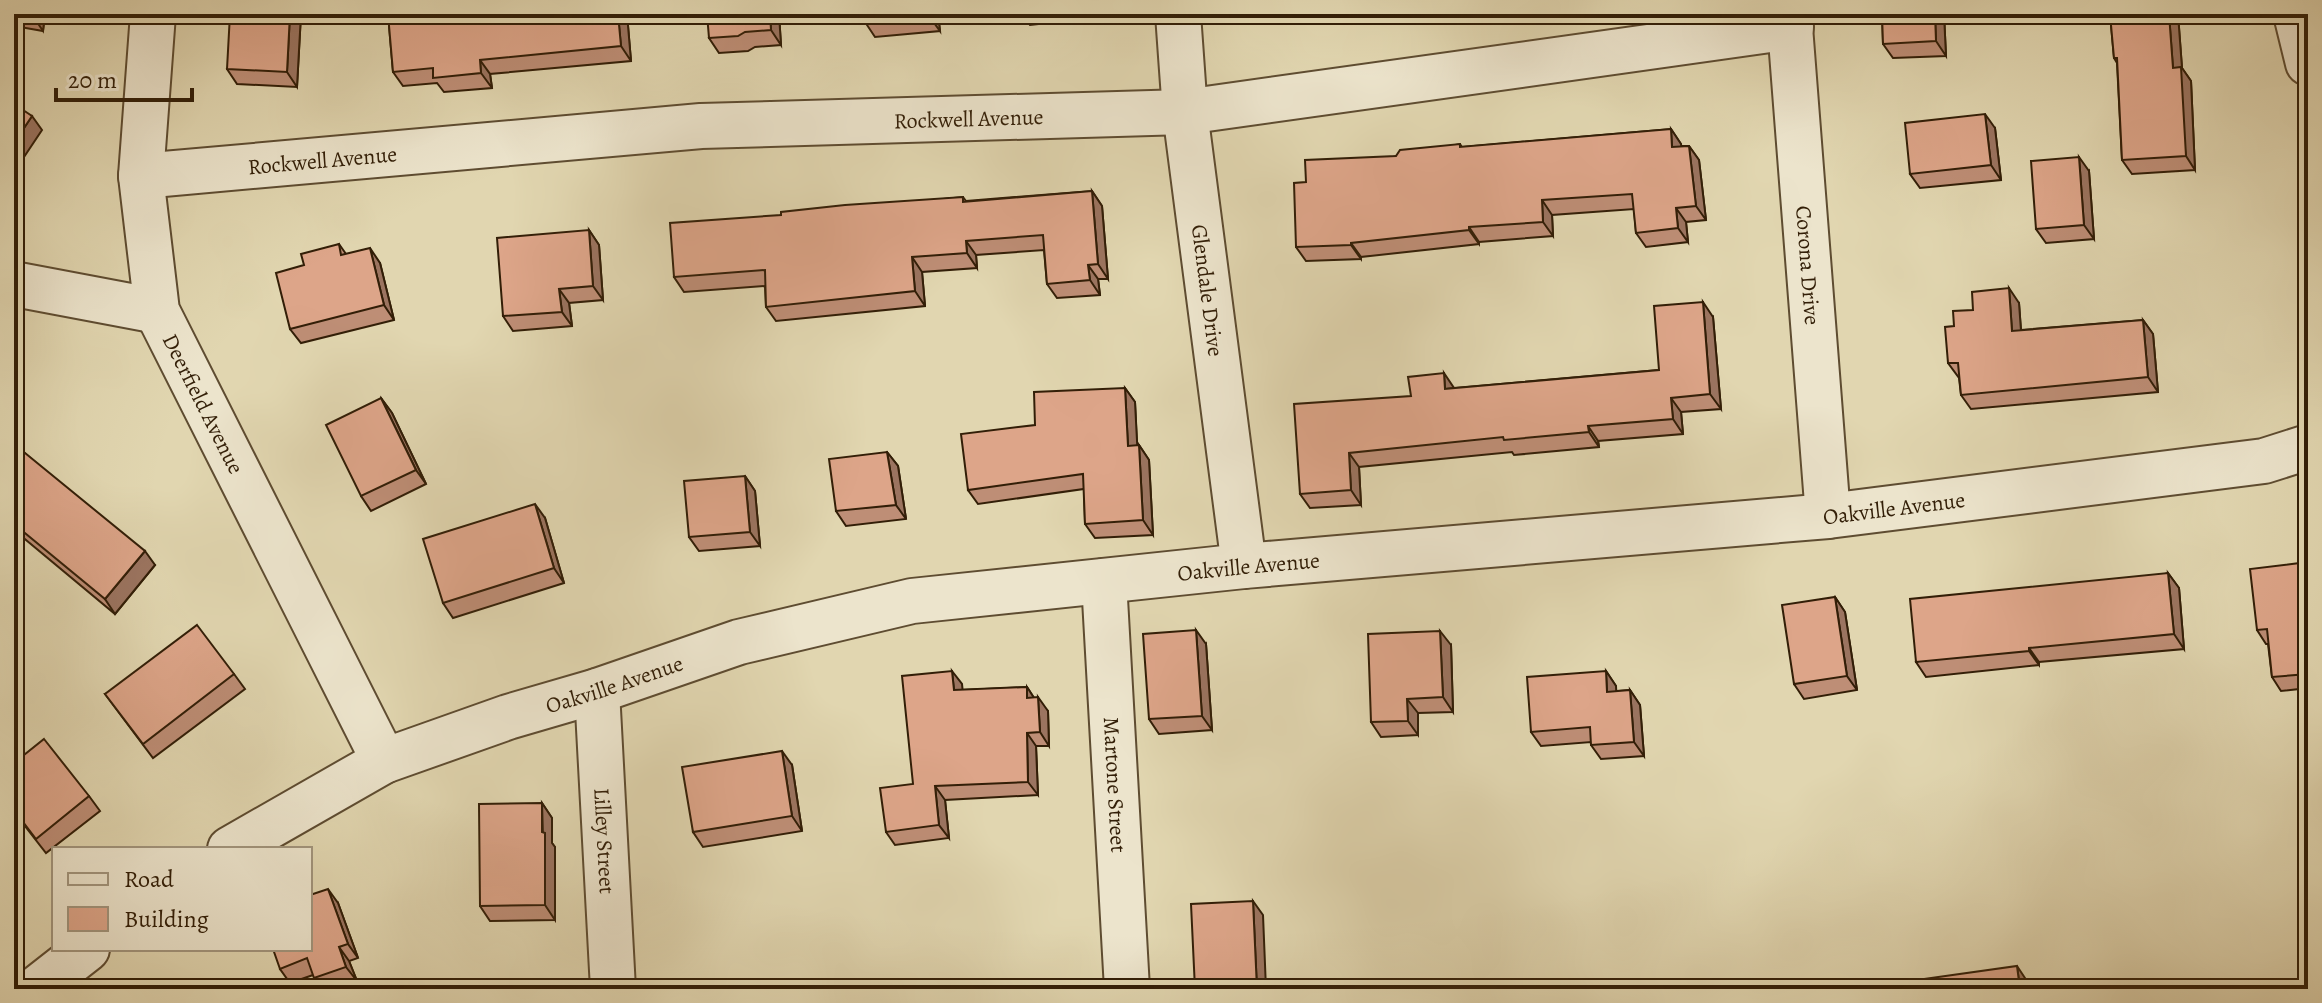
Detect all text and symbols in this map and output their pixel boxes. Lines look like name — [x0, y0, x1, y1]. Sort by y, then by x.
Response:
scale bar — [56, 52, 192, 102]
text: 20 m — [68, 64, 117, 96]
street label: Rockwell Avenue — [893, 102, 1044, 136]
street label: Rockwell Avenue — [246, 139, 398, 182]
street label: Corona Drive — [1788, 205, 1827, 326]
street label: Glendale Drive — [1184, 223, 1231, 358]
street label: Deerfield Avenue — [155, 329, 251, 479]
street label: Oakville Avenue — [1821, 485, 1967, 533]
street label: Oakville Avenue — [1176, 546, 1321, 589]
street label: Oakville Avenue — [542, 648, 687, 721]
street label: Martone Street — [1096, 716, 1133, 853]
street label: Lilley Street — [586, 787, 622, 895]
legend — [52, 847, 312, 951]
text: Road — [124, 863, 174, 895]
text: Building — [124, 903, 209, 935]

